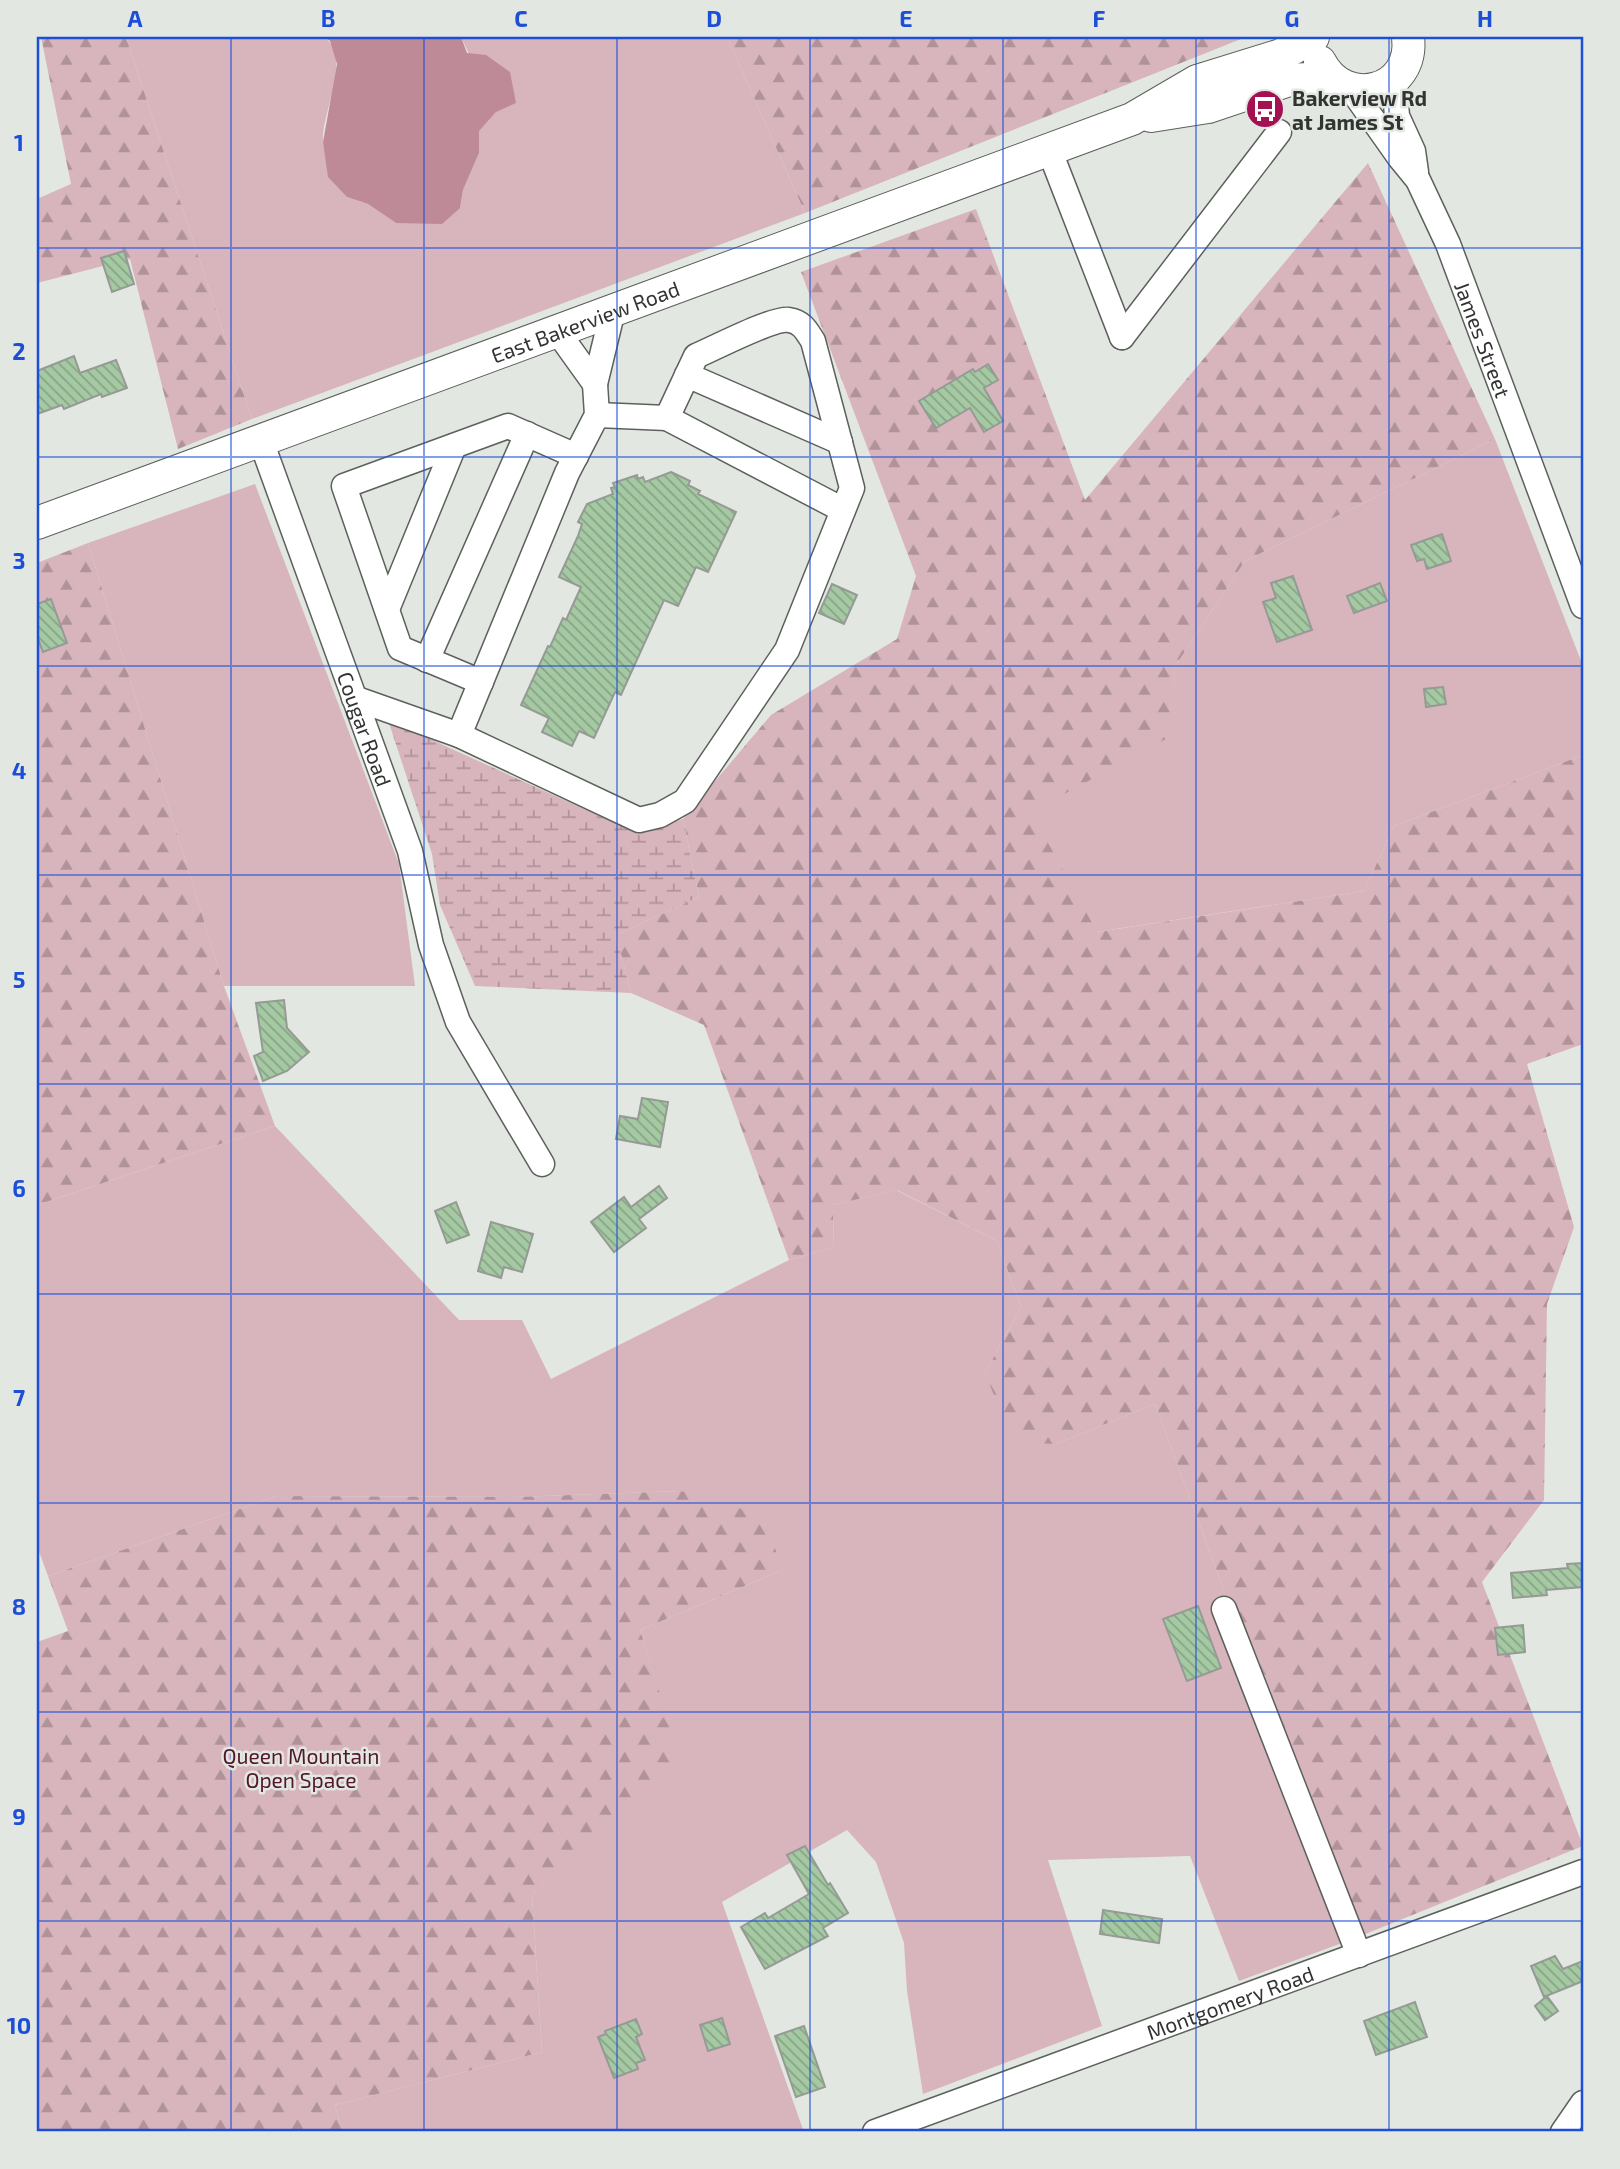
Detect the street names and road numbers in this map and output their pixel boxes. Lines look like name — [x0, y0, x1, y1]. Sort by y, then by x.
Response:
street label: East Bakerview Road — [487, 275, 683, 367]
street label: James Street — [1450, 278, 1517, 401]
street label: Cougar Road — [333, 668, 398, 789]
street label: Montgomery Road — [1143, 1960, 1317, 2044]

